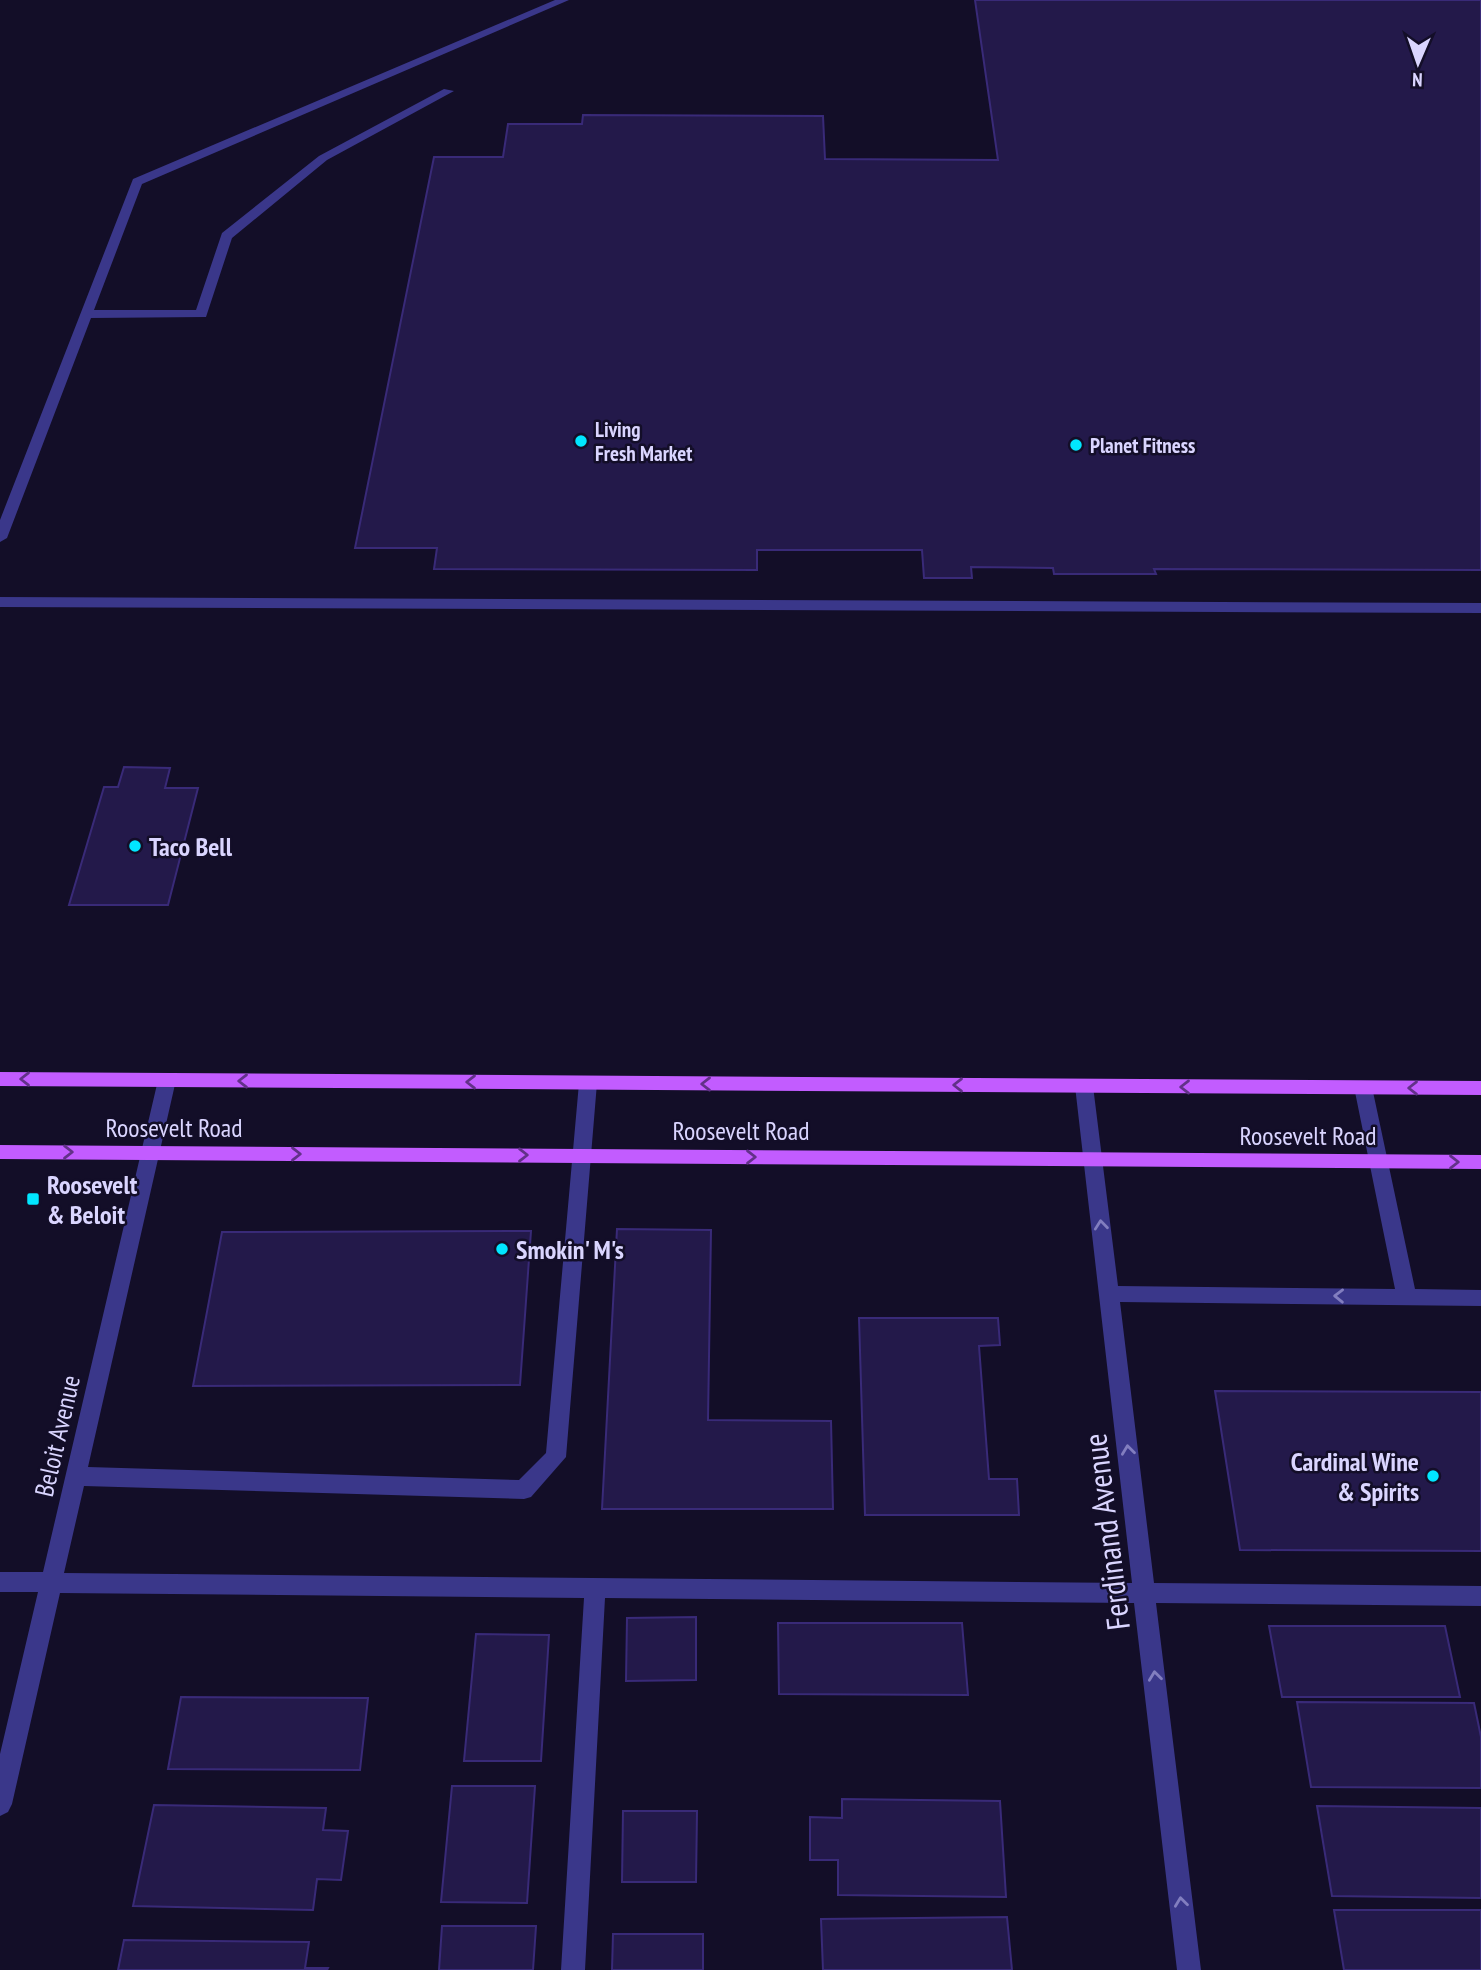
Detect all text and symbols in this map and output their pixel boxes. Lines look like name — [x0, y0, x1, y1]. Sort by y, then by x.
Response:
north arrow — [1383, 28, 1453, 98]
text: N — [1412, 68, 1423, 92]
place label: Living Fresh Market — [595, 416, 692, 467]
place label: Planet Fitness — [1090, 432, 1195, 459]
marker: Living Fresh Market — [573, 433, 589, 449]
marker: Planet Fitness — [1068, 437, 1084, 453]
place label: Taco Bell — [149, 830, 233, 863]
marker: Taco Bell — [127, 838, 143, 854]
one-way arrow — [19, 1071, 30, 1087]
one-way arrow — [237, 1073, 248, 1089]
one-way arrow — [465, 1074, 475, 1090]
one-way arrow — [700, 1076, 711, 1092]
one-way arrow — [952, 1077, 963, 1093]
one-way arrow — [1180, 1079, 1190, 1095]
one-way arrow — [1407, 1080, 1418, 1096]
street label: Roosevelt Road — [106, 1111, 242, 1144]
street label: Roosevelt Road — [673, 1114, 809, 1147]
street label: Roosevelt Road — [1240, 1119, 1376, 1152]
one-way arrow — [63, 1145, 74, 1160]
one-way arrow — [291, 1146, 301, 1162]
one-way arrow — [518, 1148, 529, 1163]
one-way arrow — [746, 1149, 756, 1165]
one-way arrow — [1450, 1154, 1460, 1170]
place label: Roosevelt & Beloit — [47, 1168, 138, 1231]
marker: Roosevelt & Beloit — [25, 1191, 41, 1207]
one-way arrow — [1093, 1219, 1108, 1230]
place label: Smokin' M's — [516, 1233, 624, 1266]
marker: Smokin' M's — [494, 1241, 510, 1257]
one-way arrow — [1333, 1288, 1344, 1304]
street label: Beloit Avenue — [27, 1372, 87, 1500]
street label: Ferdinand Avenue — [1073, 1431, 1139, 1633]
one-way arrow — [1120, 1445, 1135, 1456]
place label: Cardinal Wine & Spirits — [1291, 1445, 1419, 1508]
marker: Cardinal Wine & Spirits — [1425, 1468, 1441, 1484]
one-way arrow — [1147, 1670, 1162, 1682]
one-way arrow — [1174, 1896, 1189, 1908]

